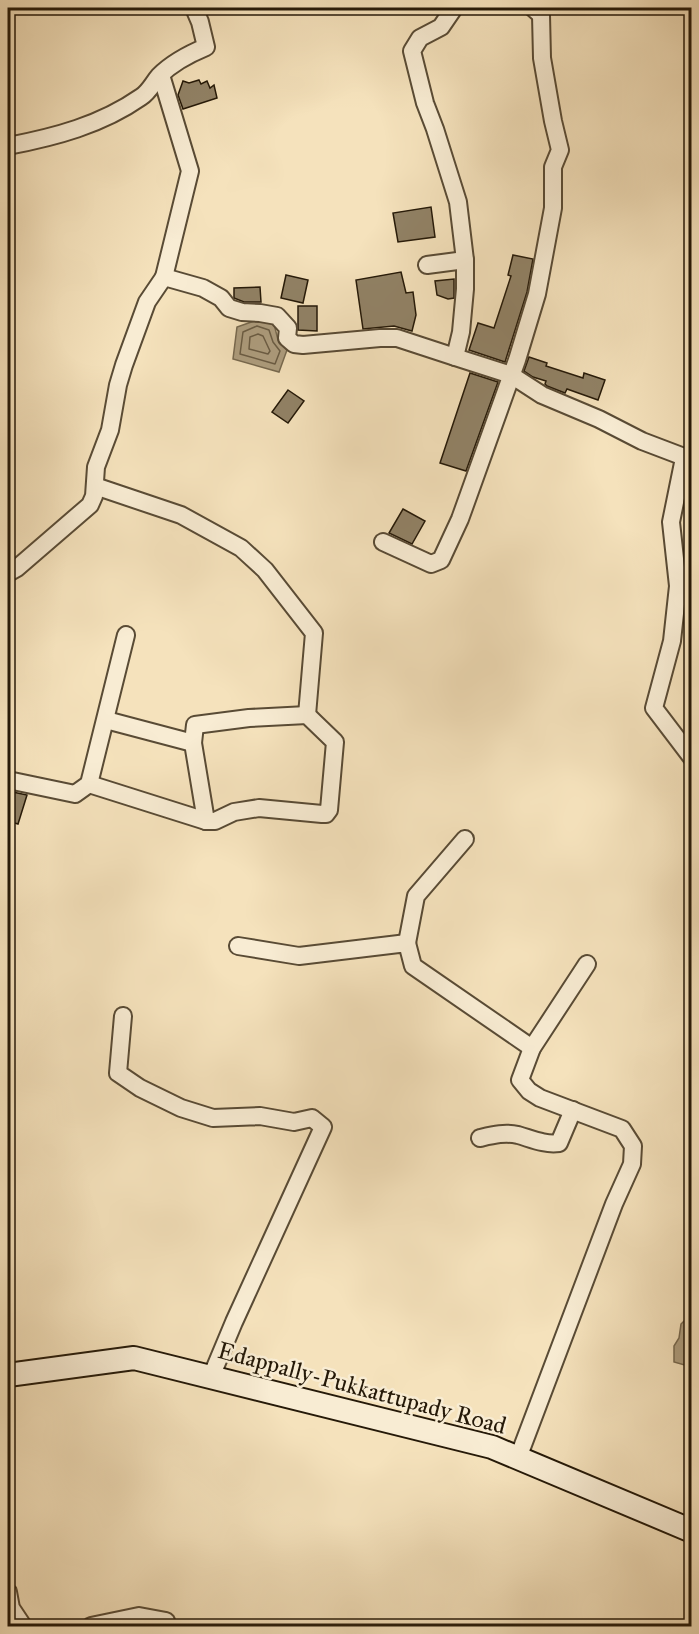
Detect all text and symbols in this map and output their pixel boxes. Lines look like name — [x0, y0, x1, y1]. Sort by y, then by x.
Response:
street label: Edappally-Pukkattupady Road — [214, 1335, 510, 1441]

